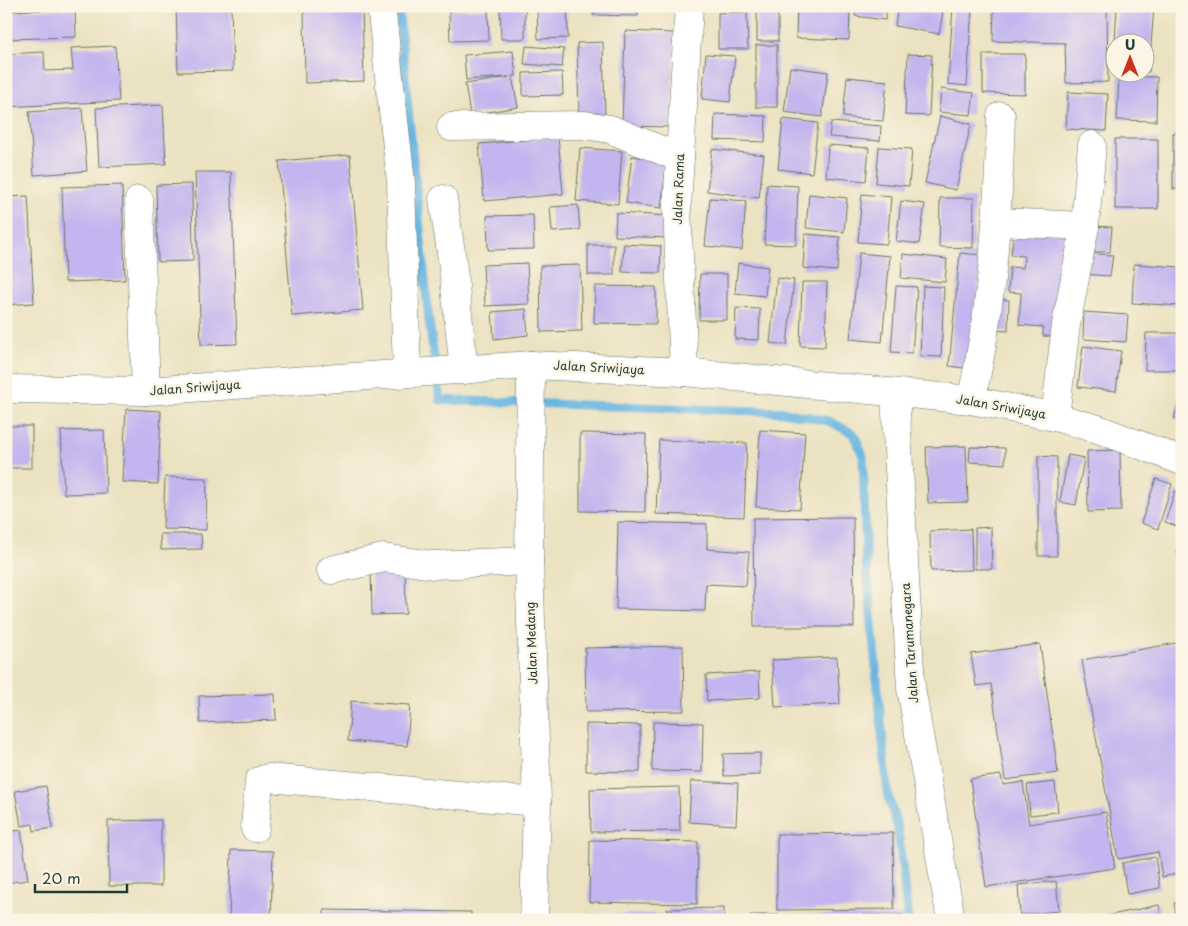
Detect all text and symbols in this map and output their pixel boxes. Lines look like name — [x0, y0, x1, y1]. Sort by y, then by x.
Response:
north arrow — [1106, 32, 1156, 82]
text: U — [1125, 34, 1135, 55]
street label: Jalan Rama — [668, 153, 688, 225]
street label: Jalan Sriwijaya — [553, 356, 645, 378]
street label: Jalan Sriwijaya — [149, 375, 241, 399]
street label: Jalan Sriwijaya — [955, 389, 1048, 423]
street label: Jalan Tarumanegara — [896, 582, 922, 704]
street label: Jalan Medang — [521, 601, 541, 685]
scale bar — [35, 861, 128, 893]
text: 20 m — [42, 866, 81, 889]

